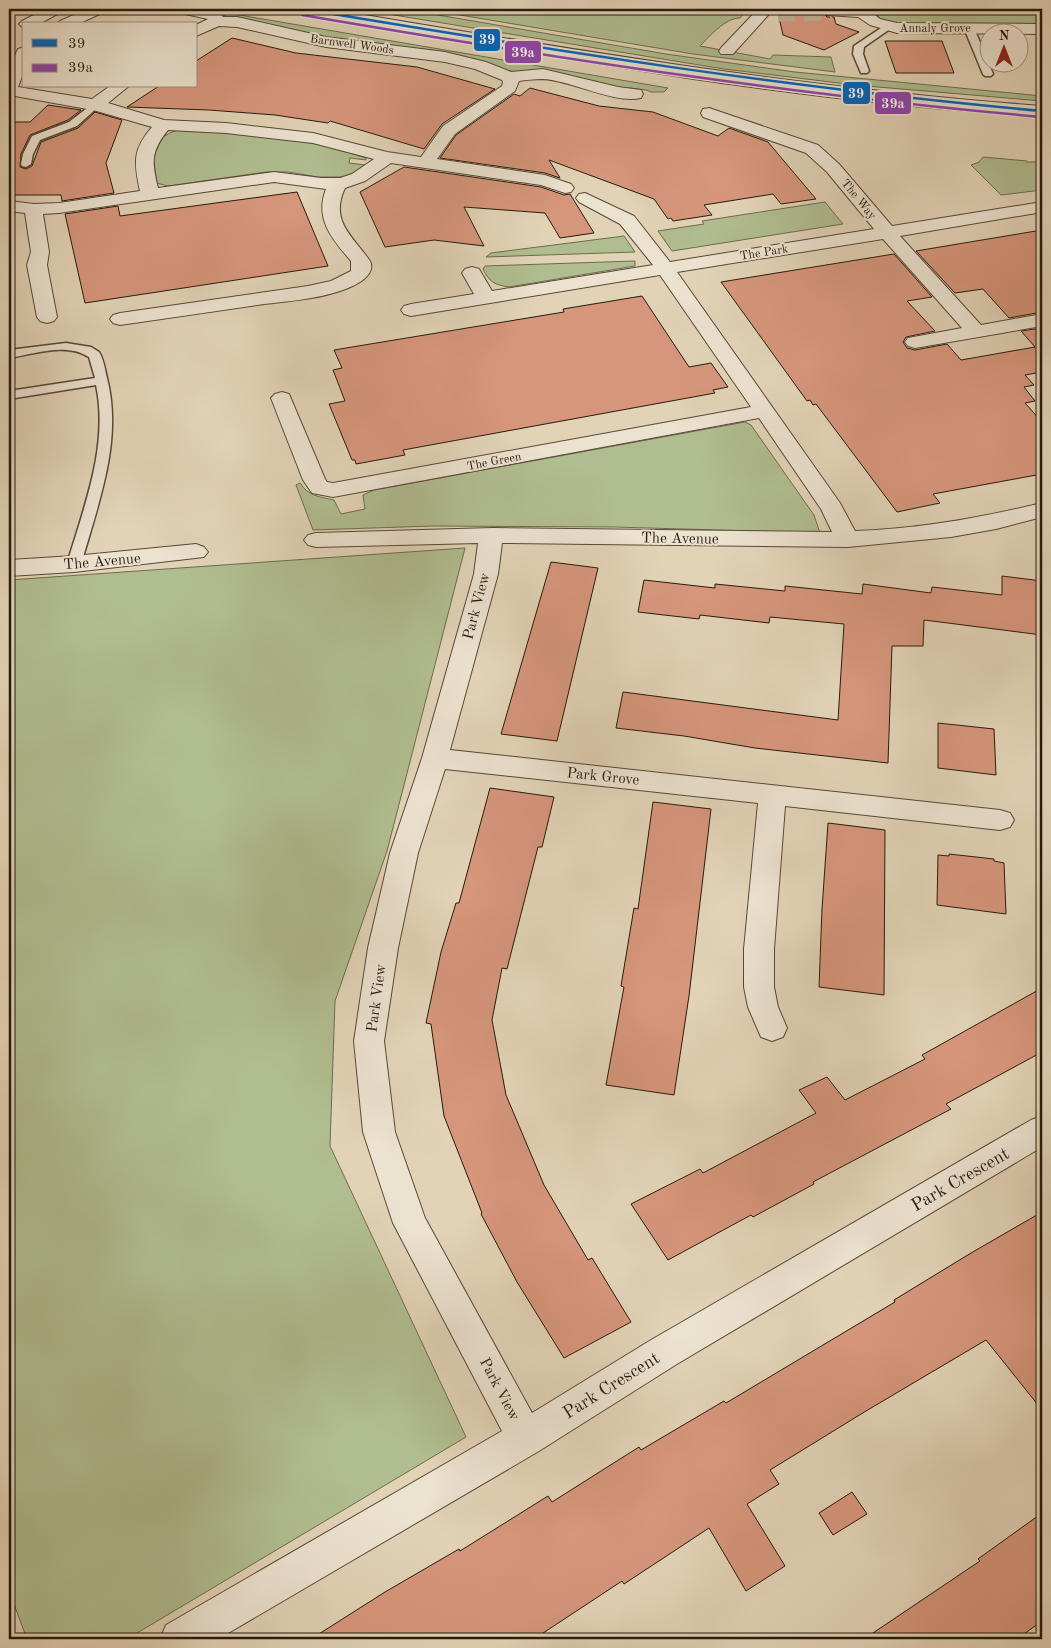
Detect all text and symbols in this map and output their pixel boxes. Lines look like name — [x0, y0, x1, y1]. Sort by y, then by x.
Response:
legend — [22, 22, 198, 88]
north arrow — [978, 22, 1028, 72]
street label: Annaly Grove — [899, 23, 971, 35]
line badge: 39 — [473, 28, 501, 52]
text: N — [999, 29, 1010, 43]
street label: Barnwell Woods — [309, 33, 395, 57]
text: 39 — [479, 33, 495, 47]
text: 39 — [68, 37, 85, 52]
line badge: 39a — [504, 40, 542, 64]
text: 39a — [511, 46, 535, 60]
text: 39a — [68, 61, 93, 76]
line badge: 39 — [842, 81, 871, 105]
text: 39 — [848, 87, 864, 101]
line badge: 39a — [874, 91, 912, 115]
text: 39a — [881, 97, 905, 111]
street label: The Way — [838, 177, 878, 223]
street label: The Park — [739, 243, 789, 263]
street label: The Green — [466, 451, 523, 473]
street label: The Avenue — [641, 531, 719, 548]
street label: The Avenue — [63, 552, 142, 573]
street label: Park View — [461, 571, 494, 641]
street label: Park Grove — [566, 766, 640, 789]
street label: Park View — [365, 963, 390, 1033]
street label: Park Crescent — [908, 1145, 1013, 1215]
street label: Park Crescent — [560, 1349, 663, 1423]
street label: Park View — [476, 1356, 522, 1424]

